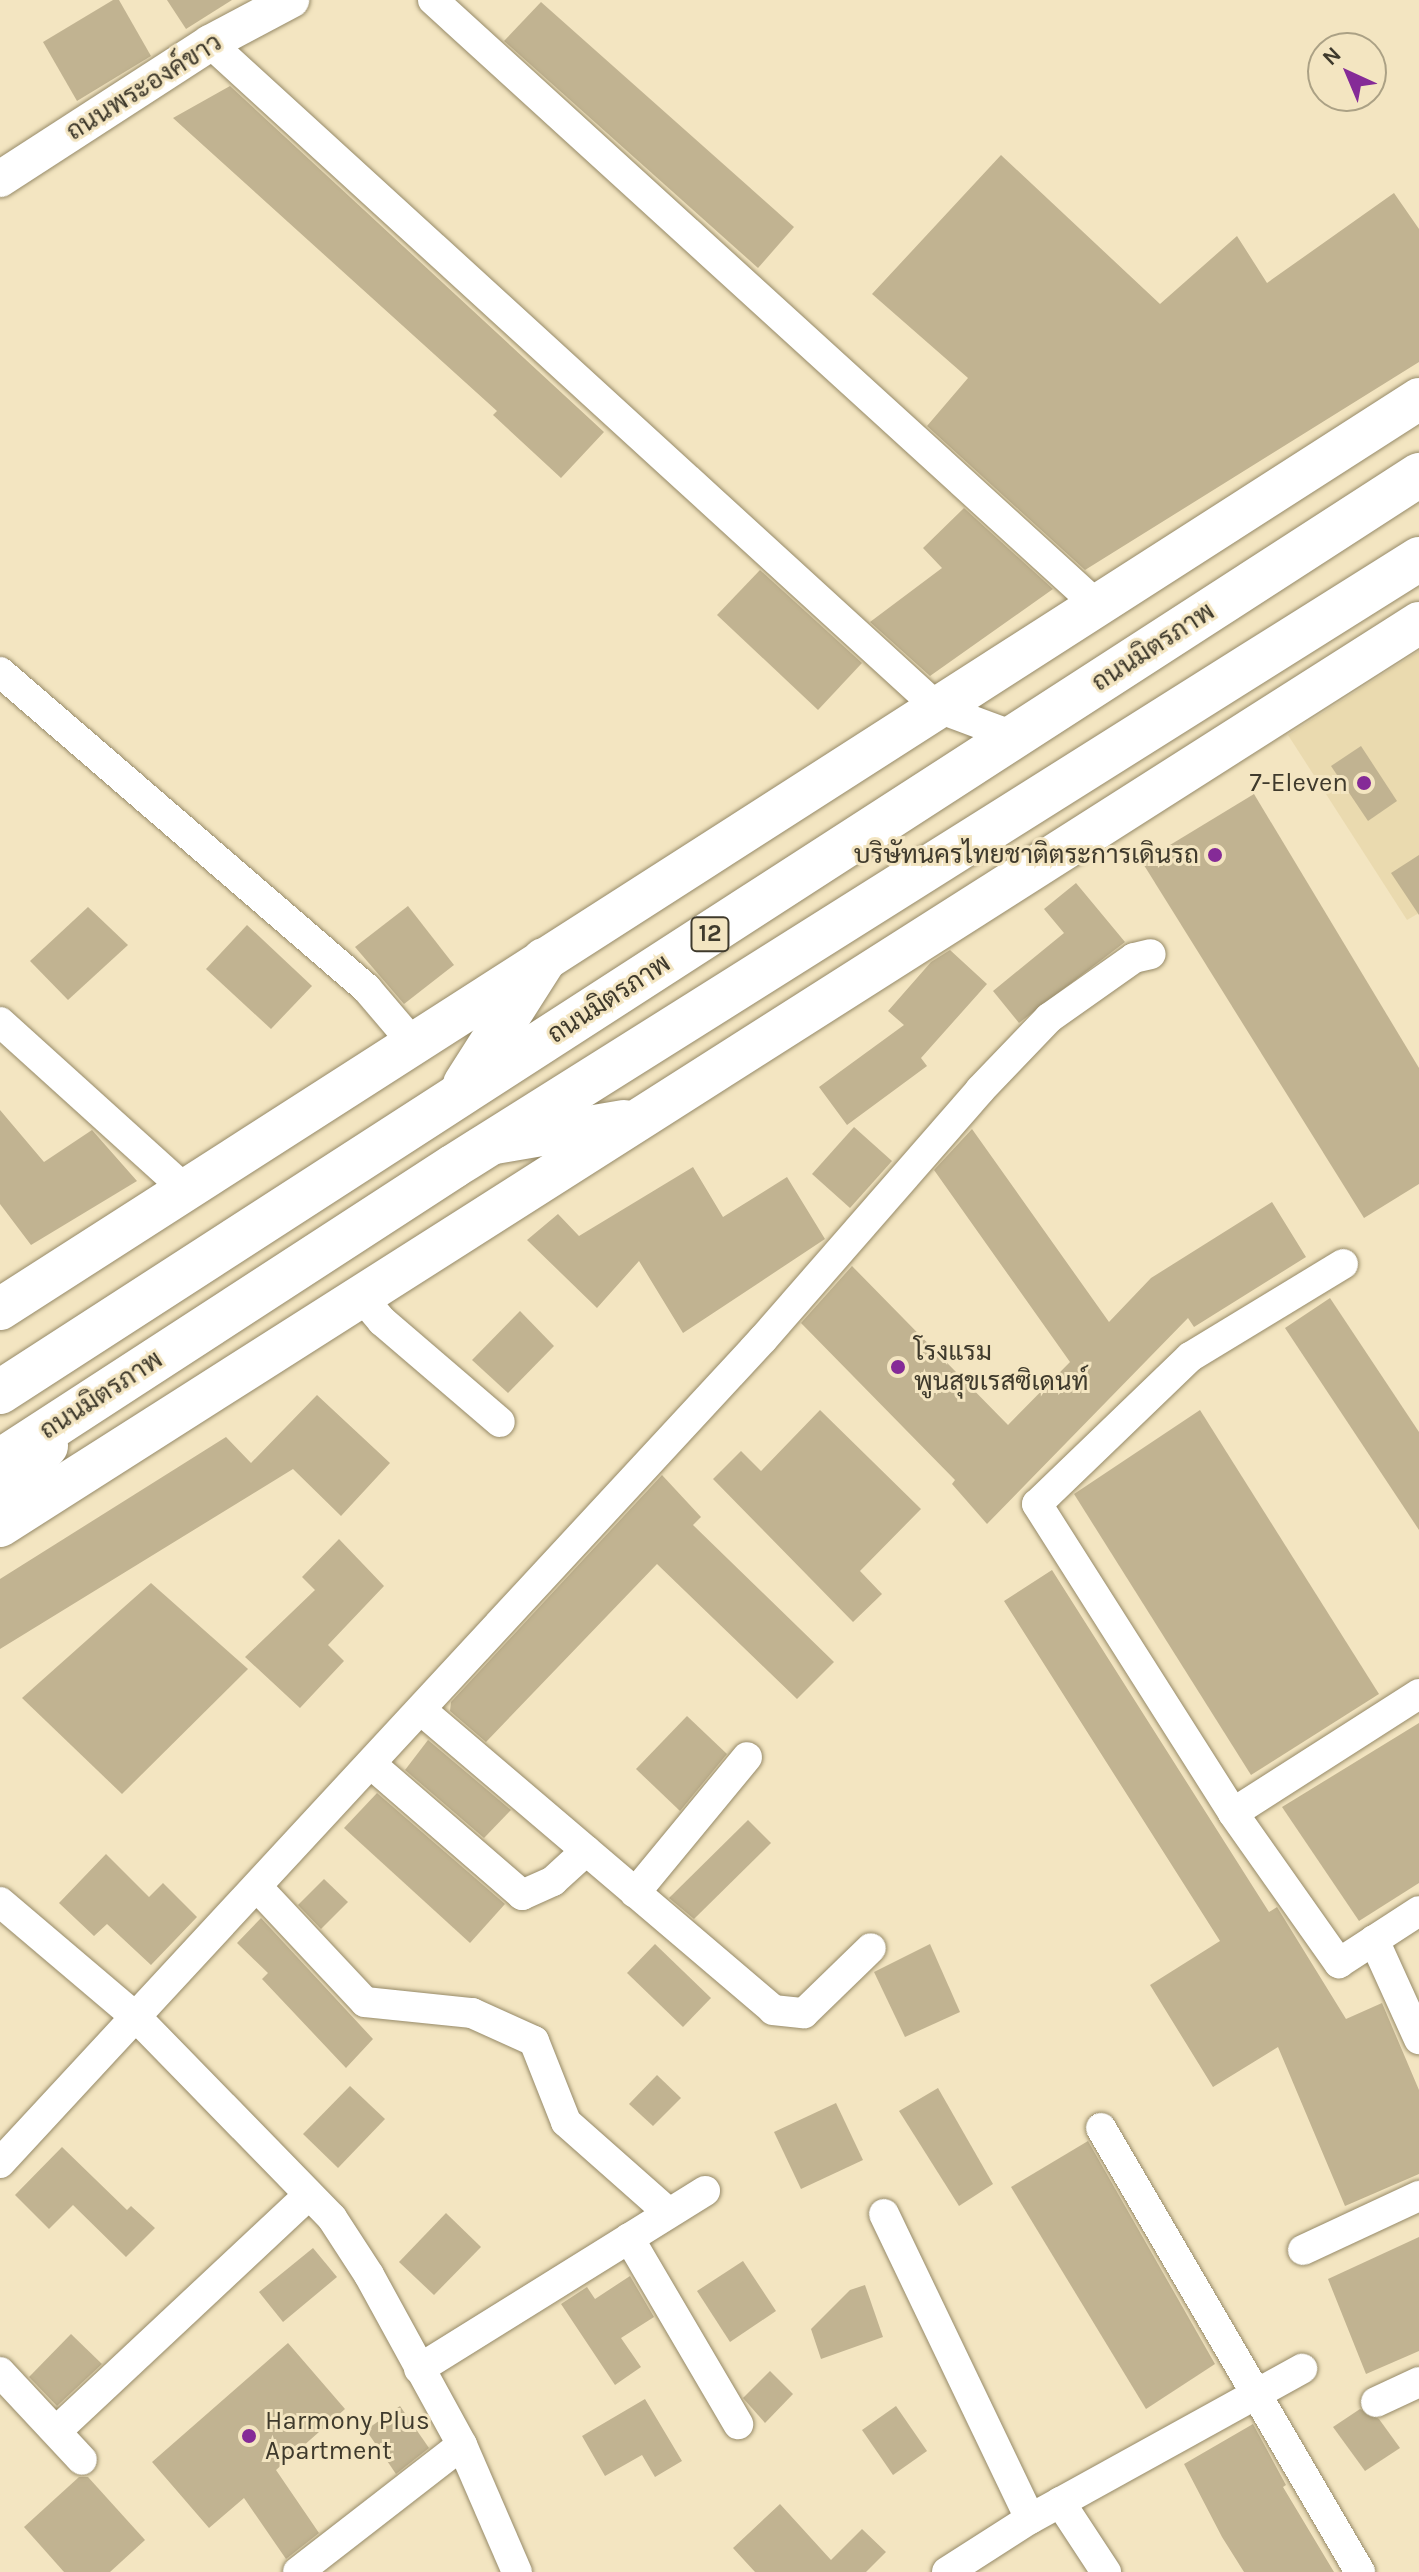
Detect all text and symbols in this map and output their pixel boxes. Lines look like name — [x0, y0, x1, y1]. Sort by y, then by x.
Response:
street label: ถนนพระองค์ขาว — [60, 27, 228, 147]
north arrow — [1307, 32, 1387, 112]
text: N — [1317, 41, 1346, 71]
street label: ถนนมิตรภาพ — [1086, 596, 1220, 698]
place label: 7-Eleven — [1249, 767, 1348, 799]
marker: 7-Eleven — [1355, 774, 1373, 792]
place label: บริษัทนครไทยชาติตระการเดินรถ — [854, 839, 1199, 871]
marker: บริษัทนครไทยชาติตระการเดินรถ — [1206, 846, 1224, 864]
road number: 12 — [690, 914, 730, 954]
street label: ถนนมิตรภาพ — [542, 948, 676, 1050]
place label: โรงแรม พูนสุขเรสซิเดนท์ — [914, 1336, 1089, 1398]
street label: ถนนมิตรภาพ — [34, 1344, 168, 1446]
marker: โรงแรม พูนสุขเรสซิเดนท์ — [889, 1358, 907, 1376]
place label: Harmony Plus Apartment — [265, 2405, 430, 2466]
marker: Harmony Plus Apartment — [240, 2427, 258, 2445]

